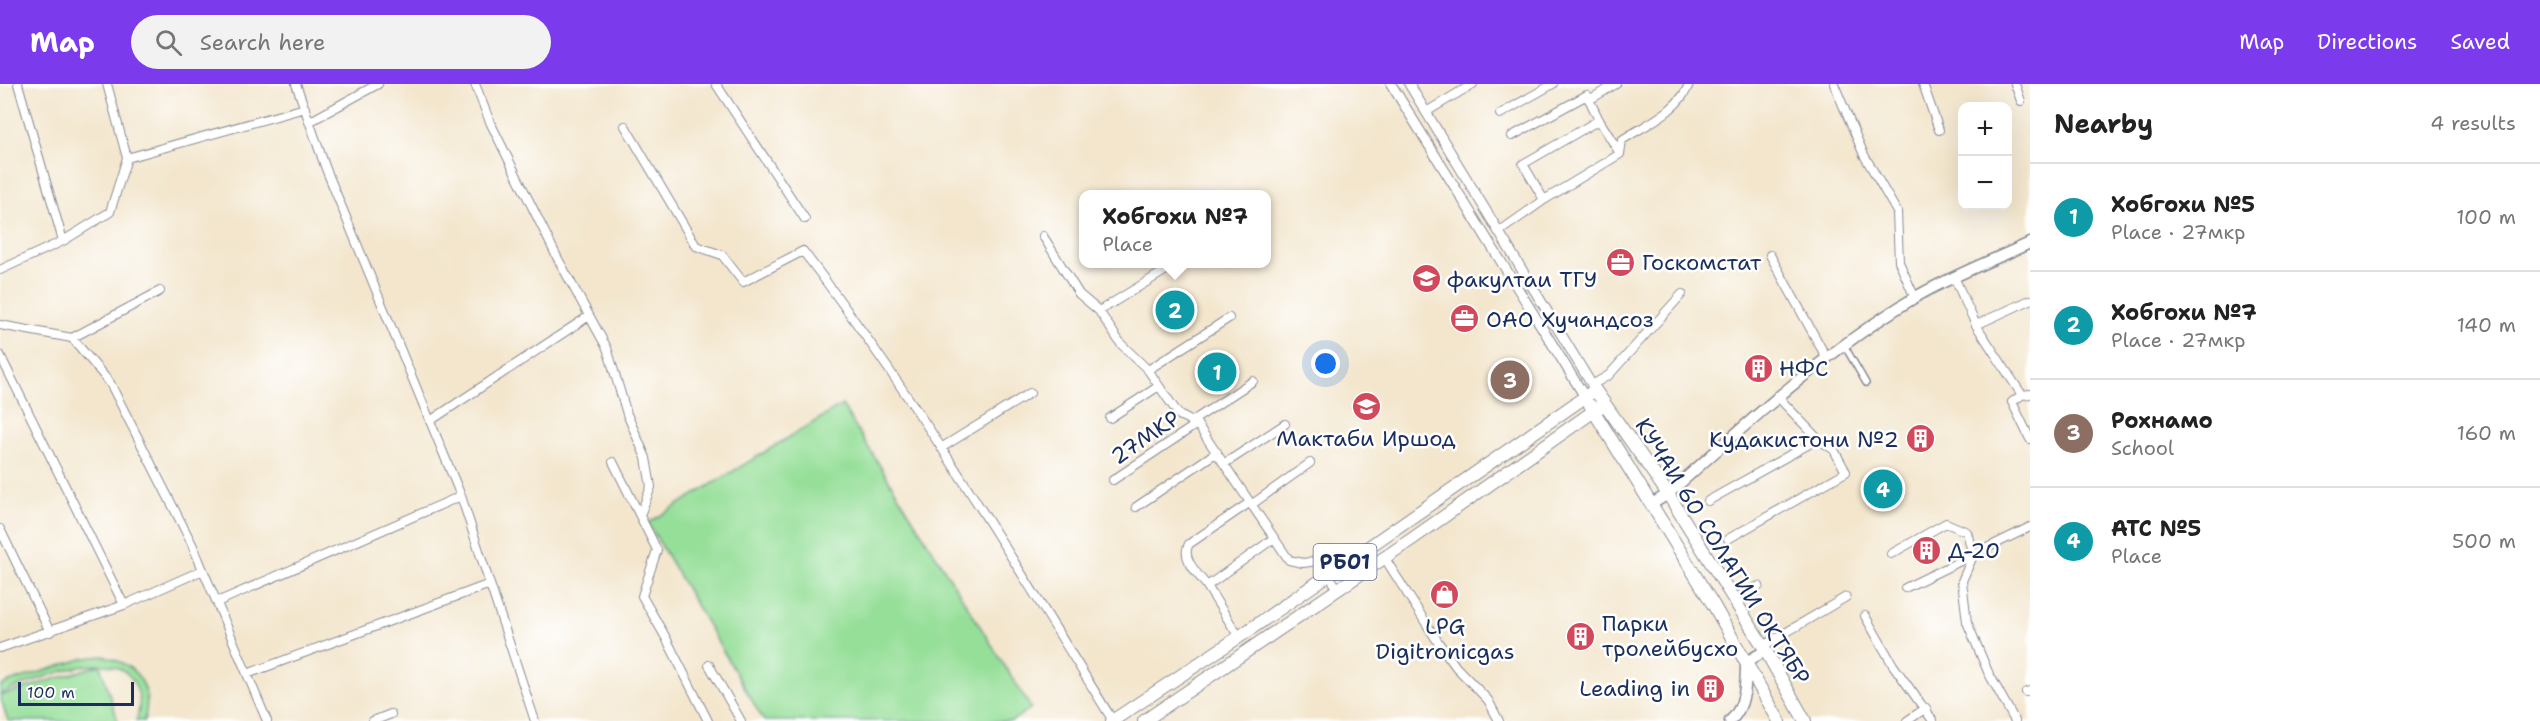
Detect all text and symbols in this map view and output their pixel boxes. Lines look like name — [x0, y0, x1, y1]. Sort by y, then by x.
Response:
search box — [131, 15, 551, 69]
text: Map — [30, 23, 95, 61]
icon: search — [152, 26, 185, 59]
text: Search here — [200, 28, 325, 57]
text: Map — [2239, 28, 2284, 56]
text: Directions — [2317, 28, 2417, 56]
text: Saved — [2450, 28, 2510, 56]
map controls — [1958, 102, 2012, 210]
button: + — [1958, 102, 2012, 156]
text: Nearby — [2054, 106, 2153, 141]
text: 4 results — [2430, 110, 2516, 136]
button: − — [1958, 156, 2012, 210]
popup — [1079, 190, 1271, 268]
text: Хобгохи №5 — [2111, 190, 2255, 219]
text: Хобгохи №7 — [1102, 202, 1248, 231]
text: 1 — [2069, 204, 2078, 230]
text: 100 m — [2456, 204, 2516, 230]
text: Place · 27мкр — [2111, 219, 2245, 245]
text: Place — [1102, 231, 1153, 257]
office icon: Госкомстат — [1605, 246, 1637, 278]
place label: Госкомстат — [1642, 248, 1762, 277]
school or university icon: факултаи ТГУ — [1410, 263, 1442, 295]
place label: факултаи ТГУ — [1447, 265, 1597, 294]
pin: 2 — [1156, 288, 1194, 332]
text: Хобгохи №7 — [2111, 298, 2257, 327]
office icon: ОАО Хучандсоз — [1449, 303, 1481, 335]
place label: ОАО Хучандсоз — [1486, 305, 1654, 334]
text: 2 — [2067, 312, 2081, 338]
text: 140 m — [2457, 312, 2516, 338]
text: Place · 27мкр — [2111, 327, 2245, 353]
your location — [1311, 349, 1340, 378]
pin: 1 — [1198, 350, 1236, 394]
building icon: НФС — [1742, 352, 1774, 384]
place label: НФС — [1779, 354, 1828, 383]
pin: 3 — [1490, 358, 1530, 402]
school or university icon: Мактаби Иршод — [1350, 390, 1382, 422]
street label: 27МКР — [1105, 404, 1185, 471]
text: Рохнамо — [2111, 406, 2213, 435]
street label: КУЧАИ 60 СОЛАГИИ ОКТЯБР — [1628, 413, 1817, 690]
text: 3 — [2067, 420, 2081, 446]
text: 160 m — [2457, 420, 2516, 446]
building icon: Кудакистони №2 — [1904, 423, 1936, 455]
place label: Мактаби Иршод — [1276, 424, 1456, 453]
place label: Кудакистони №2 — [1709, 425, 1899, 454]
text: School — [2111, 435, 2174, 461]
pin: 4 — [1864, 466, 1902, 512]
text: АТС №5 — [2111, 514, 2201, 543]
text: 4 — [2067, 528, 2081, 554]
text: 500 m — [2452, 528, 2516, 554]
building icon: Д-20 — [1911, 534, 1943, 566]
place label: Д-20 — [1948, 536, 2000, 565]
text: Place — [2111, 543, 2162, 569]
road number: РБ01 — [1314, 544, 1376, 580]
shop icon: LPG Digitronicgas — [1429, 578, 1461, 610]
place label: Парки тролейбусхо — [1602, 609, 1738, 663]
place label: LPG Digitronicgas — [1375, 612, 1515, 666]
building icon: Парки тролейбусхо — [1565, 620, 1597, 652]
building icon: Leading in — [1695, 672, 1727, 704]
place label: Leading in — [1579, 674, 1690, 703]
scale bar — [18, 679, 134, 706]
text: 100 m — [27, 682, 75, 703]

